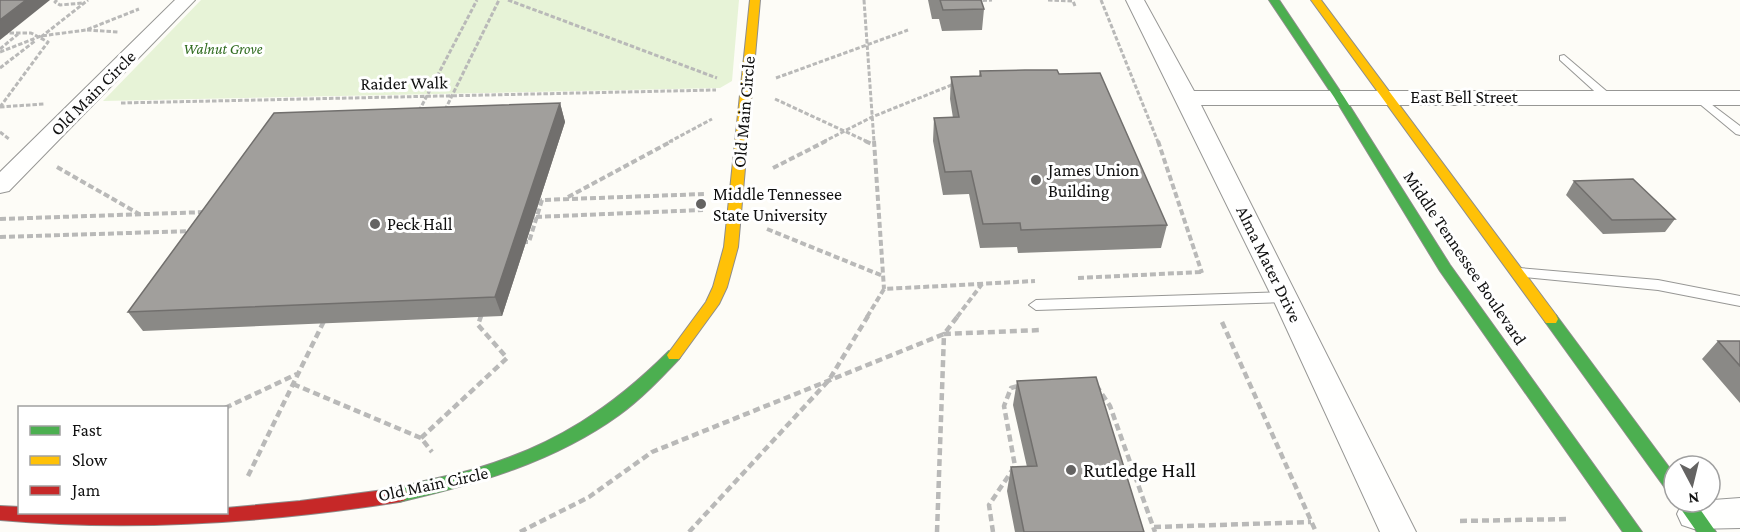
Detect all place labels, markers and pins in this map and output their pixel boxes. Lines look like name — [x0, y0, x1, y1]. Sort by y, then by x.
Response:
place label: James Union Building — [1046, 160, 1139, 201]
marker: James Union Building — [1029, 173, 1043, 187]
place label: Middle Tennessee State University — [713, 184, 842, 225]
marker: Middle Tennessee State University — [694, 197, 708, 211]
place label: Peck Hall — [387, 214, 453, 234]
marker: Peck Hall — [368, 217, 382, 231]
place label: Rutledge Hall — [1083, 458, 1196, 482]
marker: Rutledge Hall — [1064, 463, 1078, 477]

